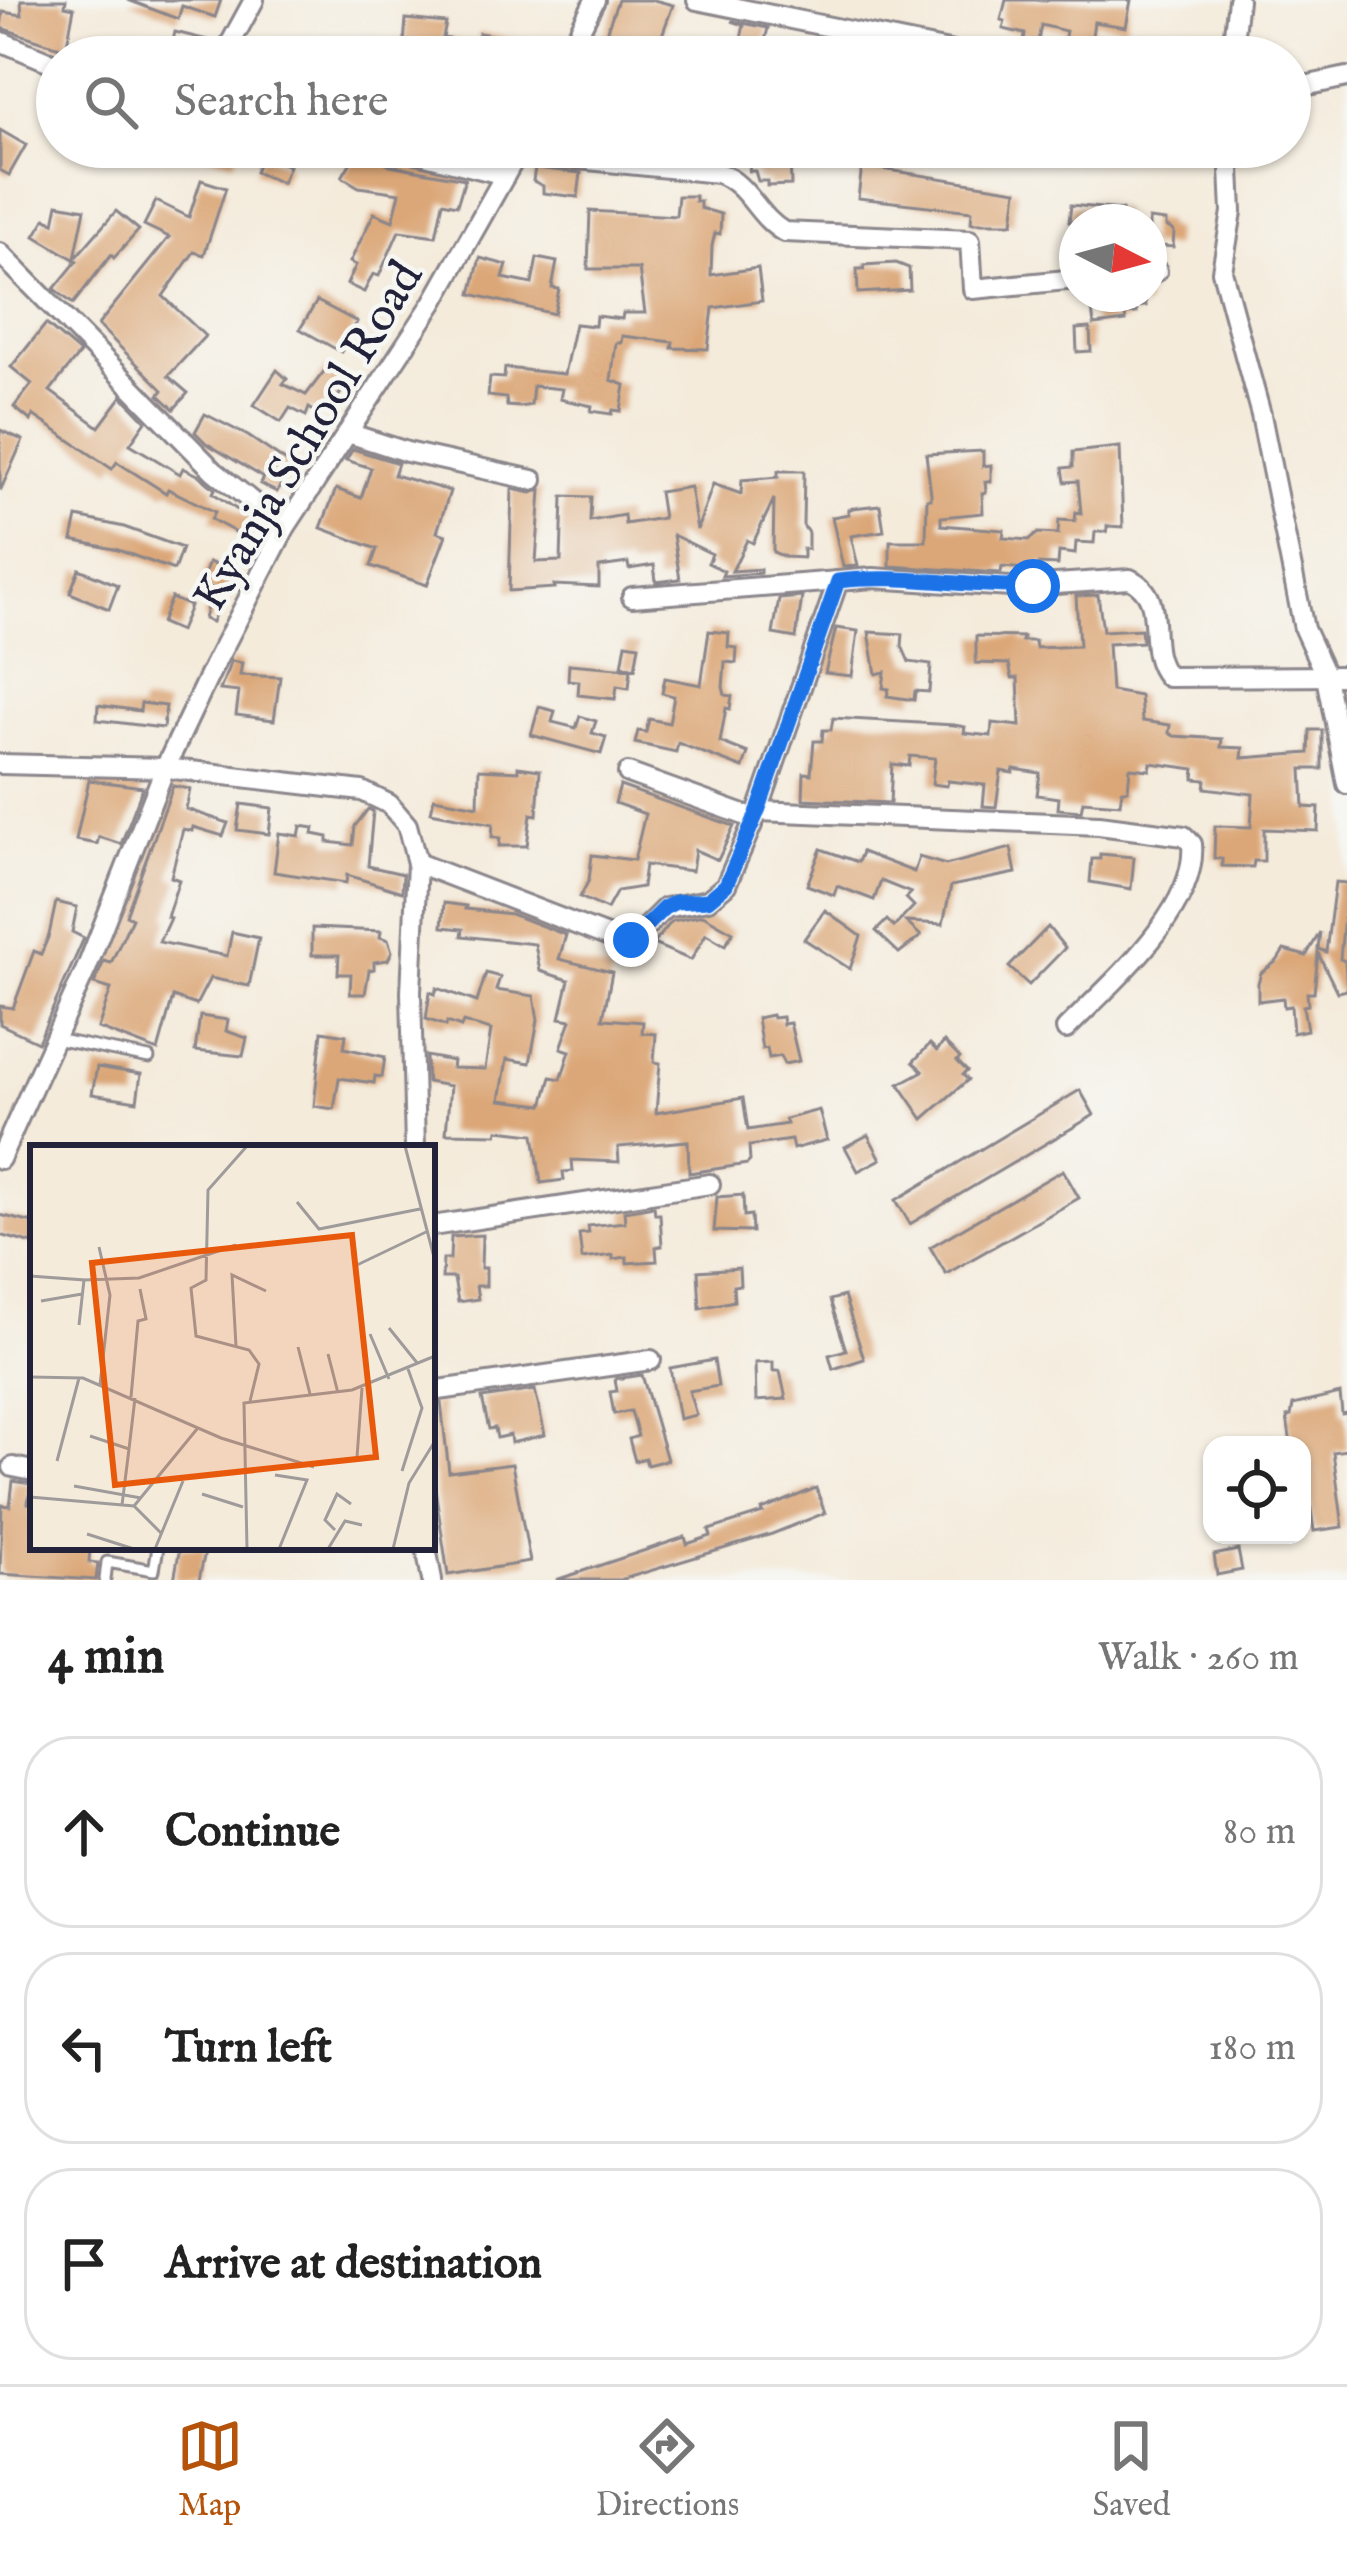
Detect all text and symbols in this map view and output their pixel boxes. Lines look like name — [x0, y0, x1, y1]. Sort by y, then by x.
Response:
search box — [36, 36, 1311, 168]
icon: search — [78, 69, 144, 135]
text: Search here — [174, 74, 388, 131]
north arrow — [1059, 204, 1167, 312]
street label: Kyanja School Road — [181, 251, 438, 623]
route start — [1006, 559, 1060, 613]
route end — [604, 913, 658, 967]
inset map — [30, 1145, 435, 1550]
map controls — [1203, 1436, 1311, 1544]
button: locate — [1203, 1436, 1311, 1544]
text: 4 min — [48, 1626, 164, 1691]
text: Walk · 260 m — [1098, 1634, 1299, 1683]
icon: ahead — [51, 1799, 117, 1865]
text: Continue — [165, 1804, 340, 1861]
text: 80 m — [1223, 1808, 1296, 1857]
icon: left — [51, 2015, 117, 2081]
text: Turn left — [165, 2020, 332, 2077]
text: 180 m — [1208, 2024, 1296, 2073]
icon: arrive — [51, 2231, 117, 2297]
text: Arrive at destination — [165, 2236, 542, 2293]
tab: Map — [177, 2413, 243, 2527]
tab: Directions — [596, 2413, 739, 2527]
tab: Saved — [1092, 2413, 1170, 2527]

